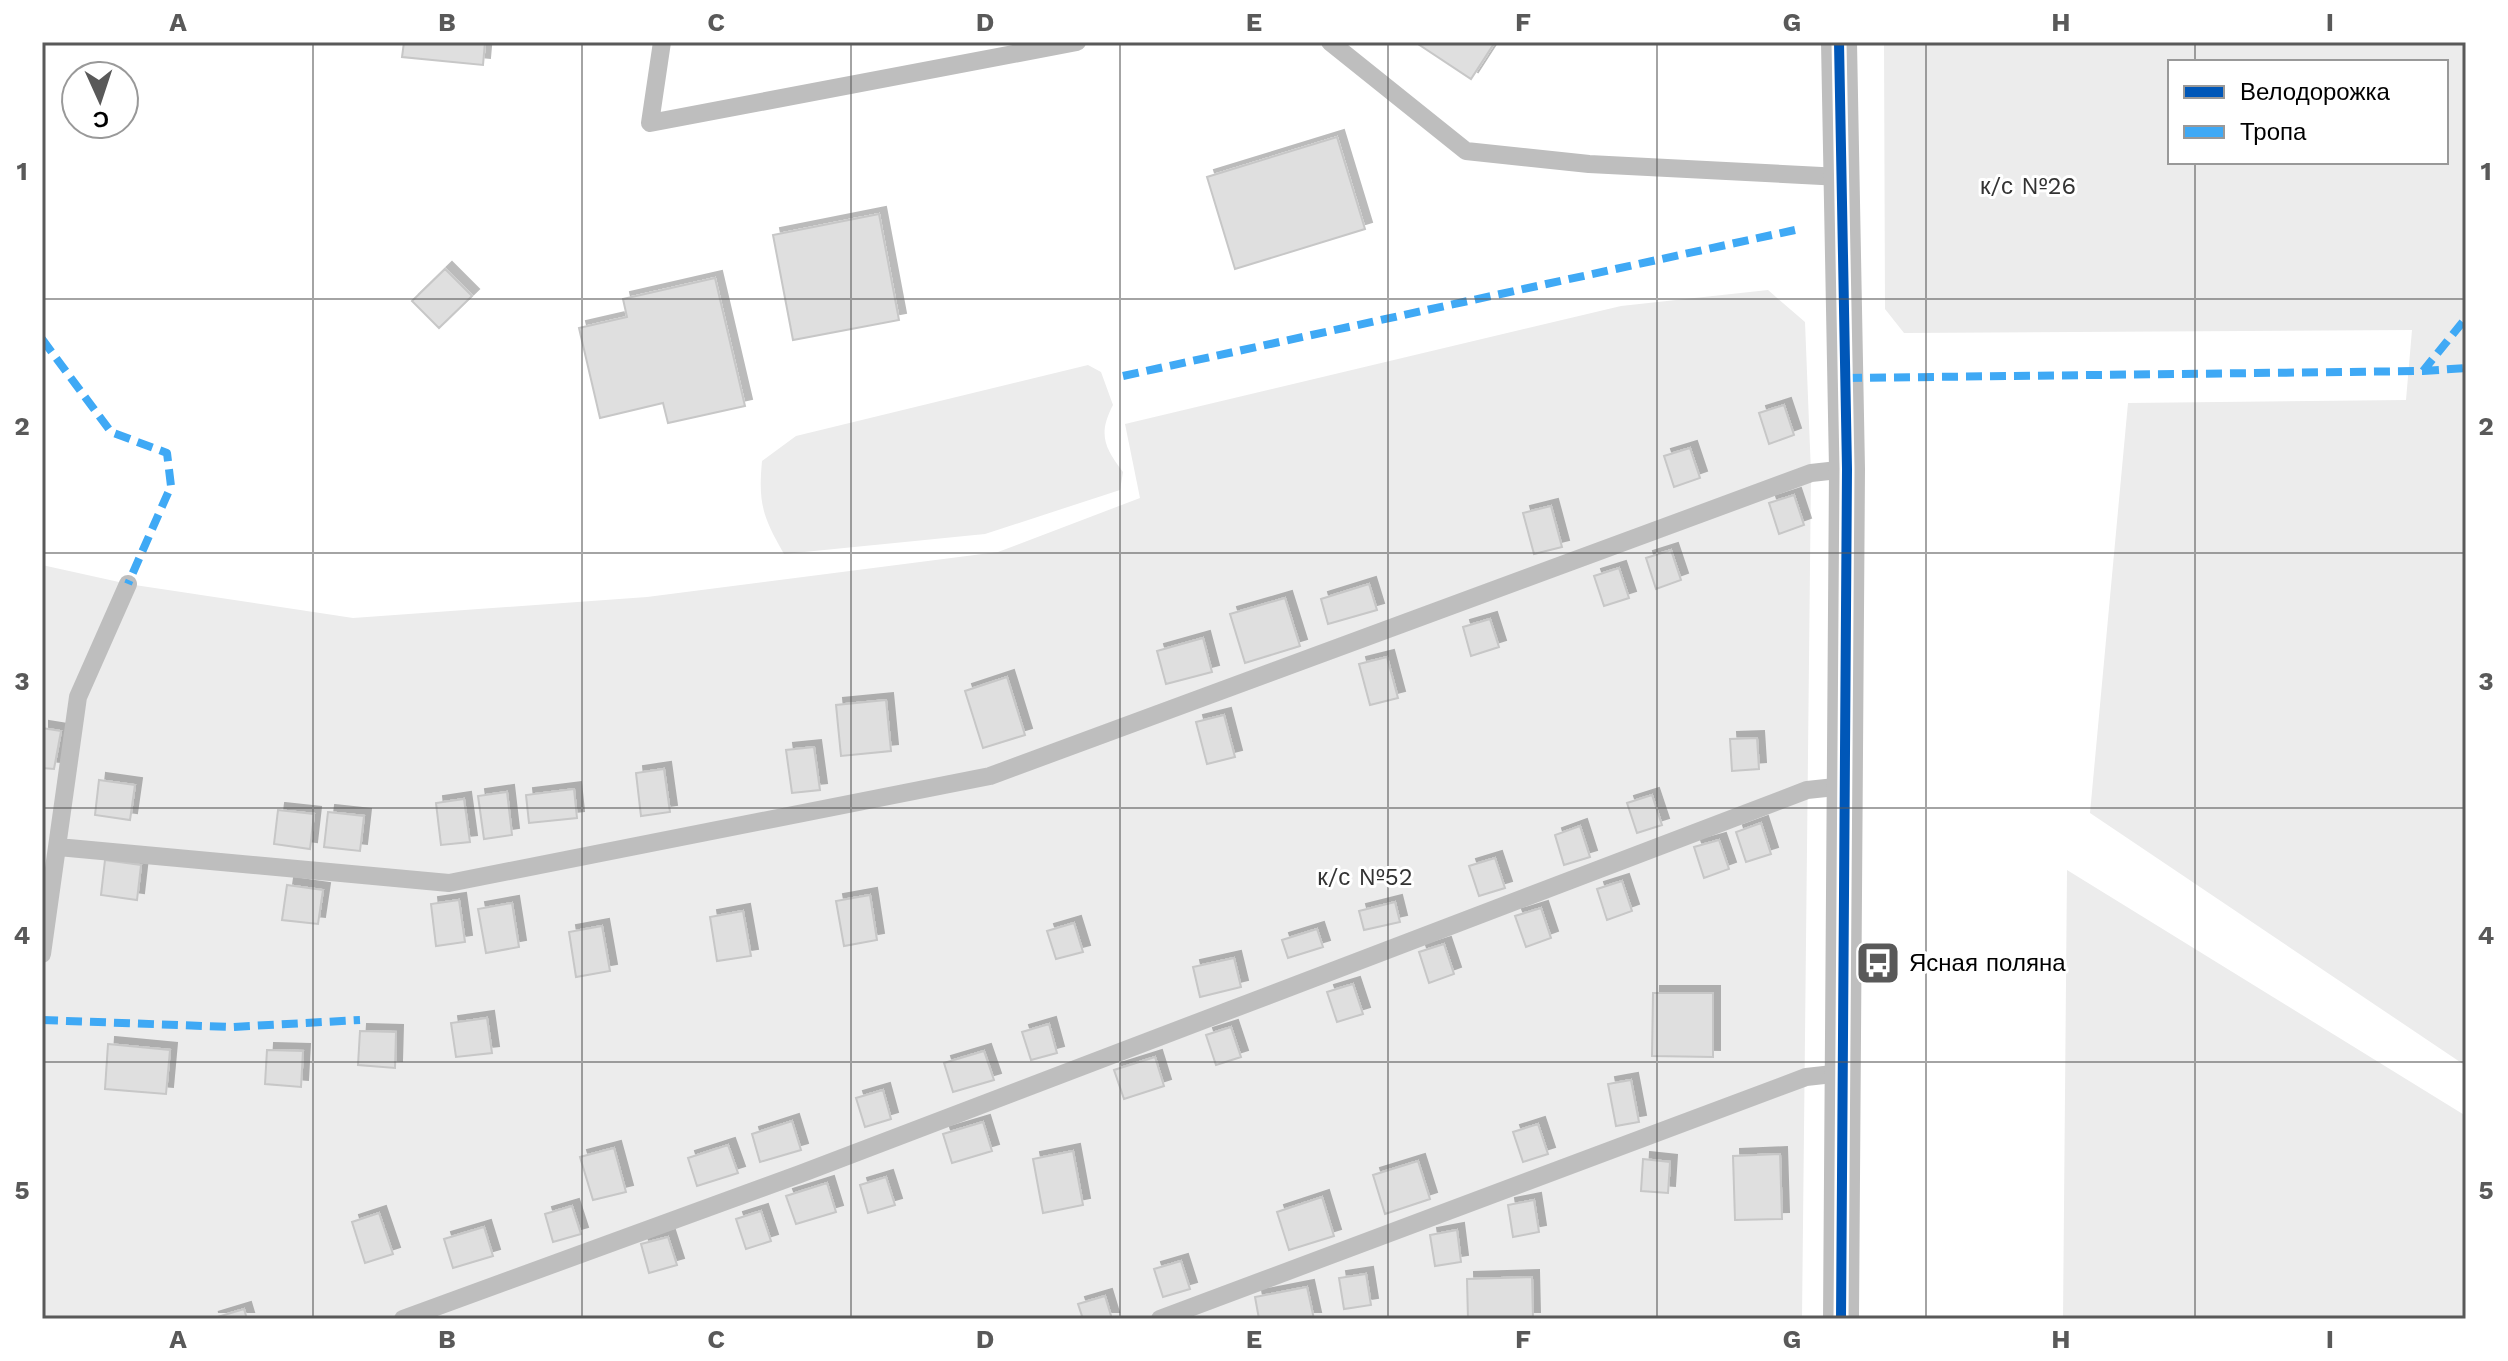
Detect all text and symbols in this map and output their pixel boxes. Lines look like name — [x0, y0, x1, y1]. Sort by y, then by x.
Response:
text: A — [169, 7, 187, 37]
text: B — [438, 7, 456, 37]
text: C — [707, 7, 725, 37]
text: D — [976, 7, 994, 37]
text: E — [1246, 7, 1262, 37]
text: F — [1515, 7, 1531, 37]
text: G — [1783, 7, 1801, 37]
text: H — [2051, 7, 2071, 37]
text: I — [2326, 7, 2334, 37]
north arrow — [60, 60, 140, 140]
legend — [2168, 60, 2448, 164]
text: Велодорожка — [2240, 78, 2391, 106]
text: С — [92, 107, 110, 132]
text: Тропа — [2240, 118, 2307, 146]
text: 1 — [16, 156, 28, 186]
text: 1 — [2480, 156, 2492, 186]
park label: к/с №26 — [1980, 172, 2076, 200]
text: 2 — [14, 411, 30, 441]
text: 2 — [2478, 411, 2494, 441]
text: 3 — [14, 666, 30, 696]
text: 3 — [2478, 666, 2494, 696]
park label: к/с №52 — [1317, 863, 1413, 891]
text: 4 — [14, 920, 31, 950]
text: 4 — [2478, 920, 2495, 950]
bus stop icon: Ясная поляна — [1854, 939, 1902, 987]
place label: Ясная поляна — [1909, 949, 2066, 977]
text: 5 — [14, 1175, 30, 1205]
text: 5 — [2478, 1175, 2494, 1205]
text: A — [169, 1324, 187, 1354]
text: B — [438, 1324, 456, 1354]
text: C — [707, 1324, 725, 1354]
text: D — [976, 1324, 994, 1354]
text: E — [1246, 1324, 1262, 1354]
text: F — [1515, 1324, 1531, 1354]
text: G — [1783, 1324, 1801, 1354]
text: H — [2051, 1324, 2071, 1354]
text: I — [2326, 1324, 2334, 1354]

